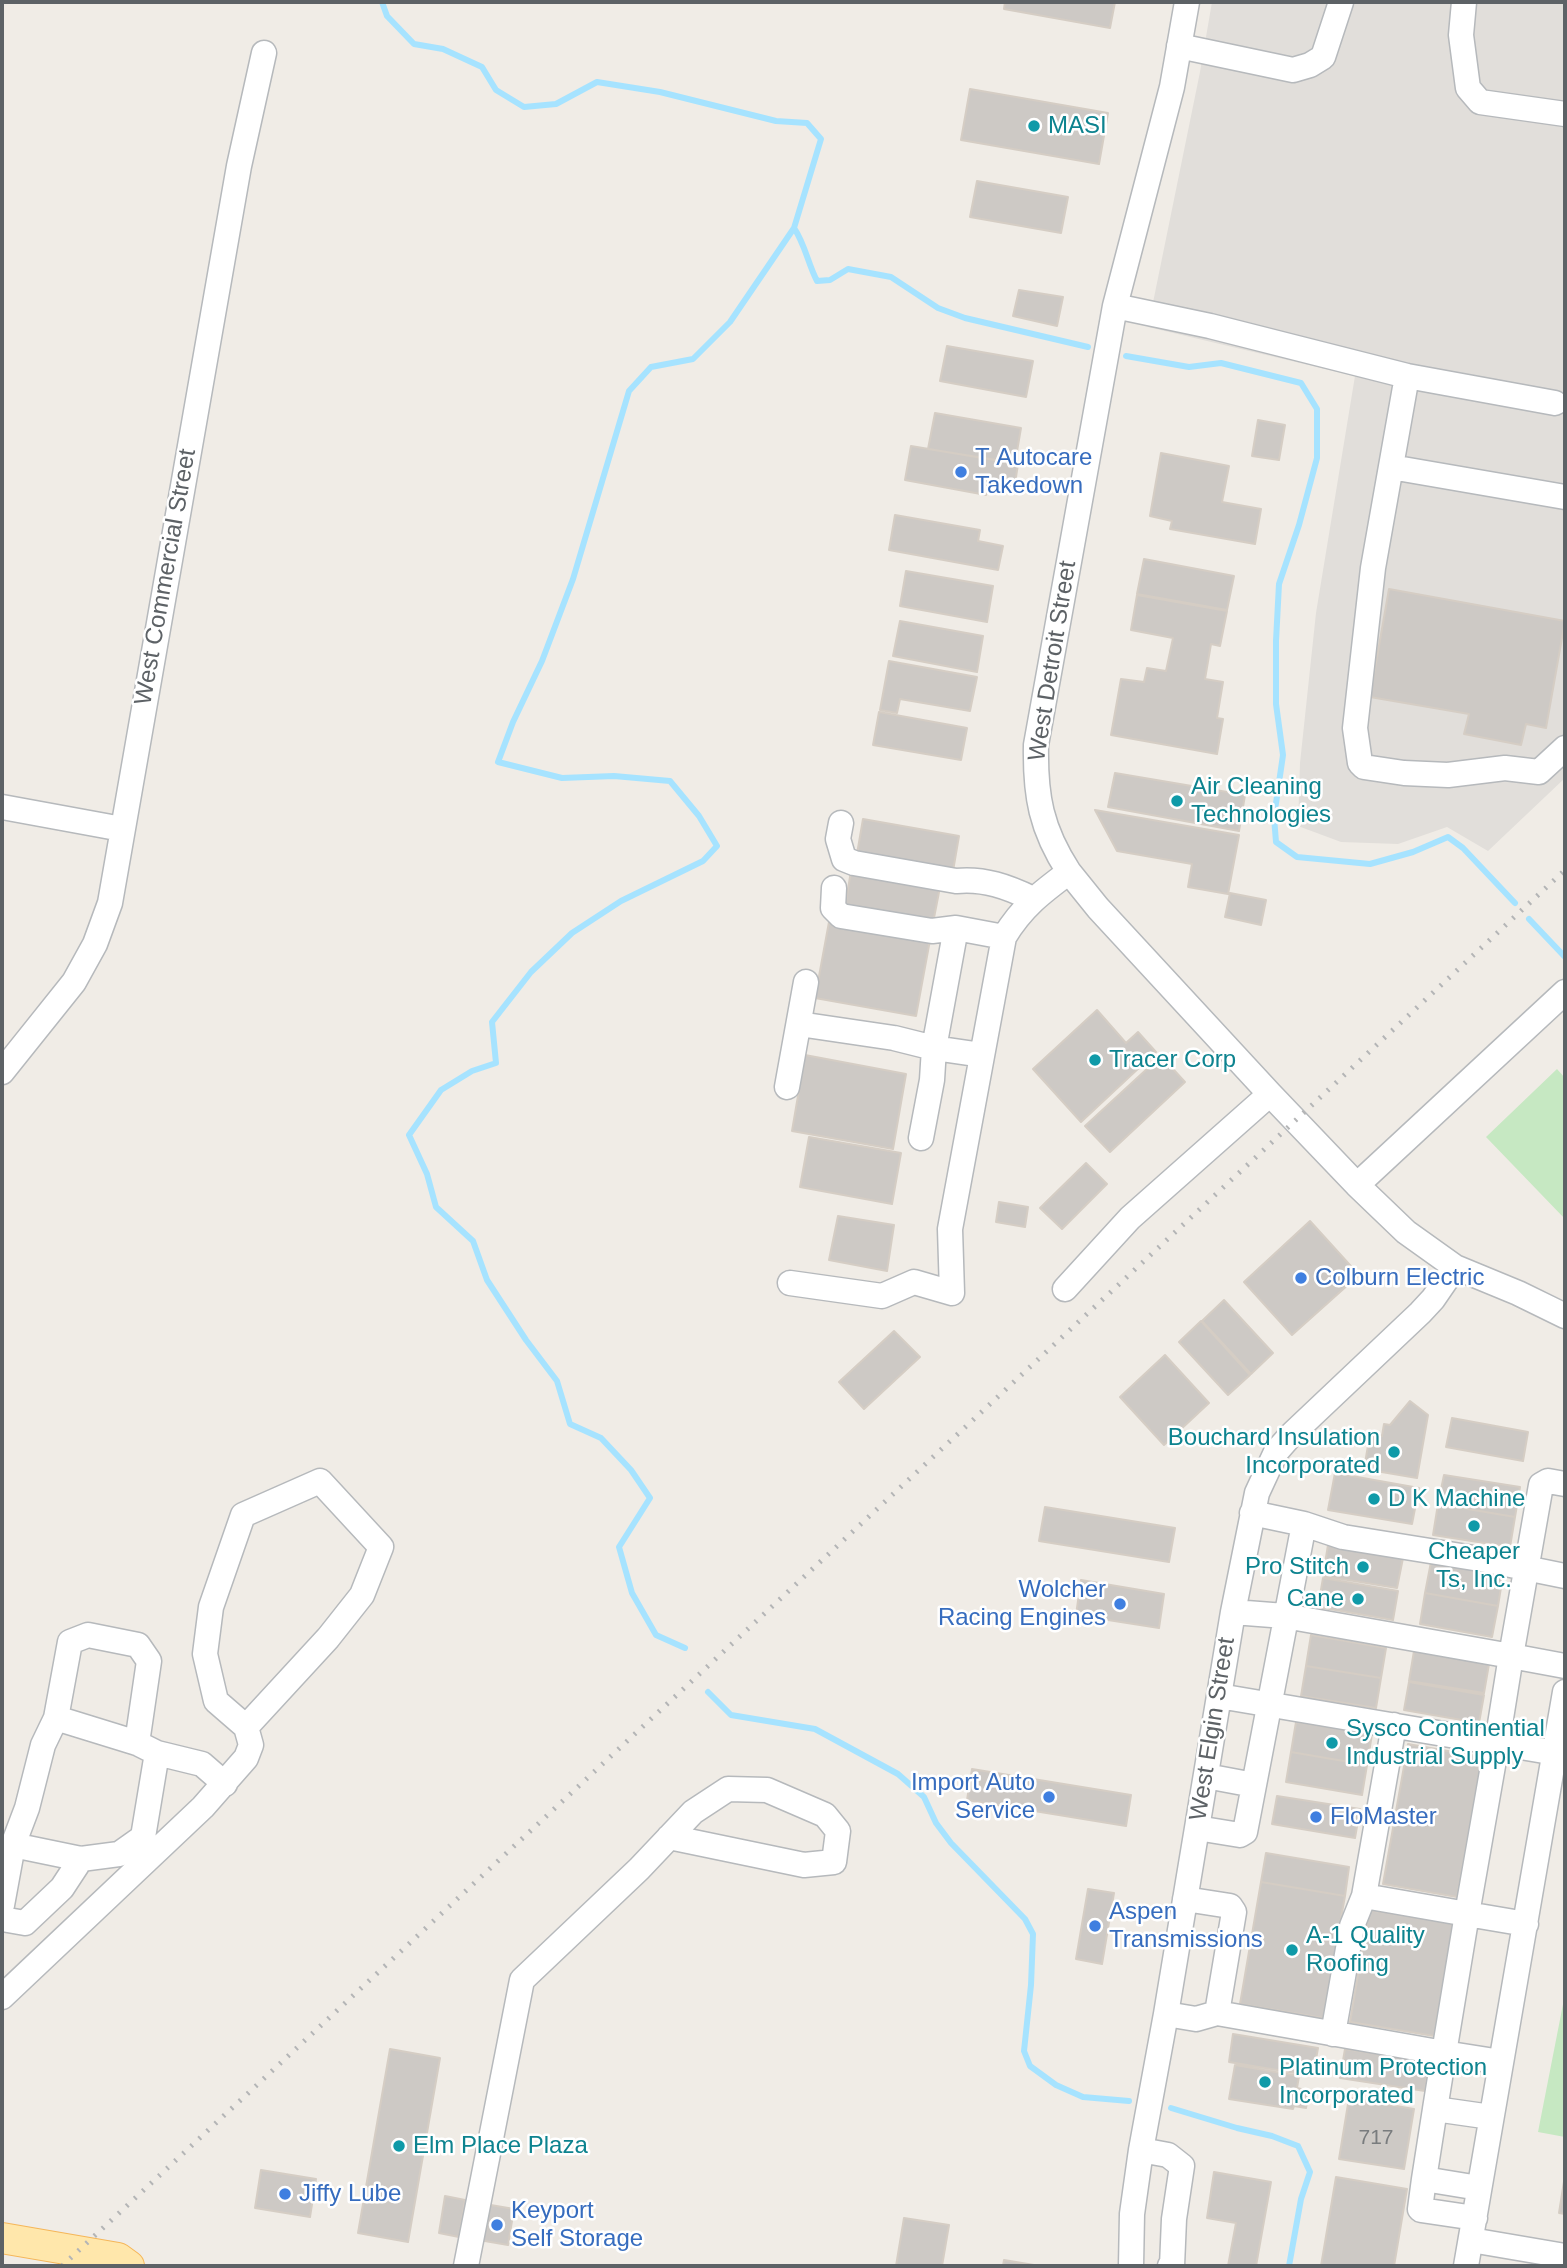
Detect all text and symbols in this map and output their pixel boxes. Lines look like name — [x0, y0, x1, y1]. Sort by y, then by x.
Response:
place label: MASI — [1048, 112, 1107, 140]
marker: MASI — [1026, 118, 1042, 134]
place label: T Autocare Takedown — [975, 444, 1092, 500]
street label: West Commercial Street — [129, 447, 203, 707]
marker: T Autocare Takedown — [953, 464, 969, 480]
street label: West Detroit Street — [1023, 559, 1083, 763]
place label: Air Cleaning Technologies — [1191, 773, 1331, 829]
marker: Air Cleaning Technologies — [1169, 793, 1185, 809]
place label: Tracer Corp — [1109, 1046, 1236, 1074]
marker: Tracer Corp — [1087, 1052, 1103, 1068]
place label: Colburn Electric — [1315, 1264, 1484, 1292]
marker: Colburn Electric — [1293, 1270, 1309, 1286]
place label: Bouchard Insulation Incorporated — [1168, 1424, 1380, 1480]
marker: Bouchard Insulation Incorporated — [1386, 1444, 1402, 1460]
place label: D K Machine — [1388, 1485, 1525, 1513]
marker: D K Machine — [1366, 1491, 1382, 1507]
marker: Cheaper Ts, Inc. — [1466, 1518, 1482, 1534]
place label: Cheaper Ts, Inc. — [1428, 1538, 1520, 1594]
place label: Pro Stitch — [1245, 1553, 1349, 1581]
marker: Pro Stitch — [1355, 1559, 1371, 1575]
place label: Wolcher Racing Engines — [938, 1576, 1106, 1632]
place label: Cane — [1287, 1585, 1344, 1613]
marker: Cane — [1350, 1591, 1366, 1607]
marker: Wolcher Racing Engines — [1112, 1596, 1128, 1612]
street label: West Elgin Street — [1184, 1635, 1242, 1823]
place label: Sysco Continential Industrial Supply — [1346, 1715, 1545, 1771]
marker: Sysco Continential Industrial Supply — [1324, 1735, 1340, 1751]
place label: Import Auto Service — [911, 1769, 1035, 1825]
marker: Import Auto Service — [1041, 1789, 1057, 1805]
place label: FloMaster — [1330, 1803, 1437, 1831]
marker: FloMaster — [1308, 1809, 1324, 1825]
place label: Aspen Transmissions — [1109, 1898, 1263, 1954]
marker: Aspen Transmissions — [1087, 1918, 1103, 1934]
place label: A-1 Quality Roofing — [1306, 1922, 1425, 1978]
marker: A-1 Quality Roofing — [1284, 1942, 1300, 1958]
place label: Platinum Protection Incorporated — [1279, 2054, 1487, 2110]
marker: Platinum Protection Incorporated — [1257, 2074, 1273, 2090]
house number: 717 — [1358, 2125, 1394, 2151]
place label: Elm Place Plaza — [413, 2132, 588, 2160]
marker: Elm Place Plaza — [391, 2138, 407, 2154]
place label: Jiffy Lube — [299, 2180, 401, 2208]
marker: Jiffy Lube — [277, 2186, 293, 2202]
place label: Keyport Self Storage — [511, 2197, 643, 2253]
marker: Keyport Self Storage — [489, 2217, 505, 2233]

